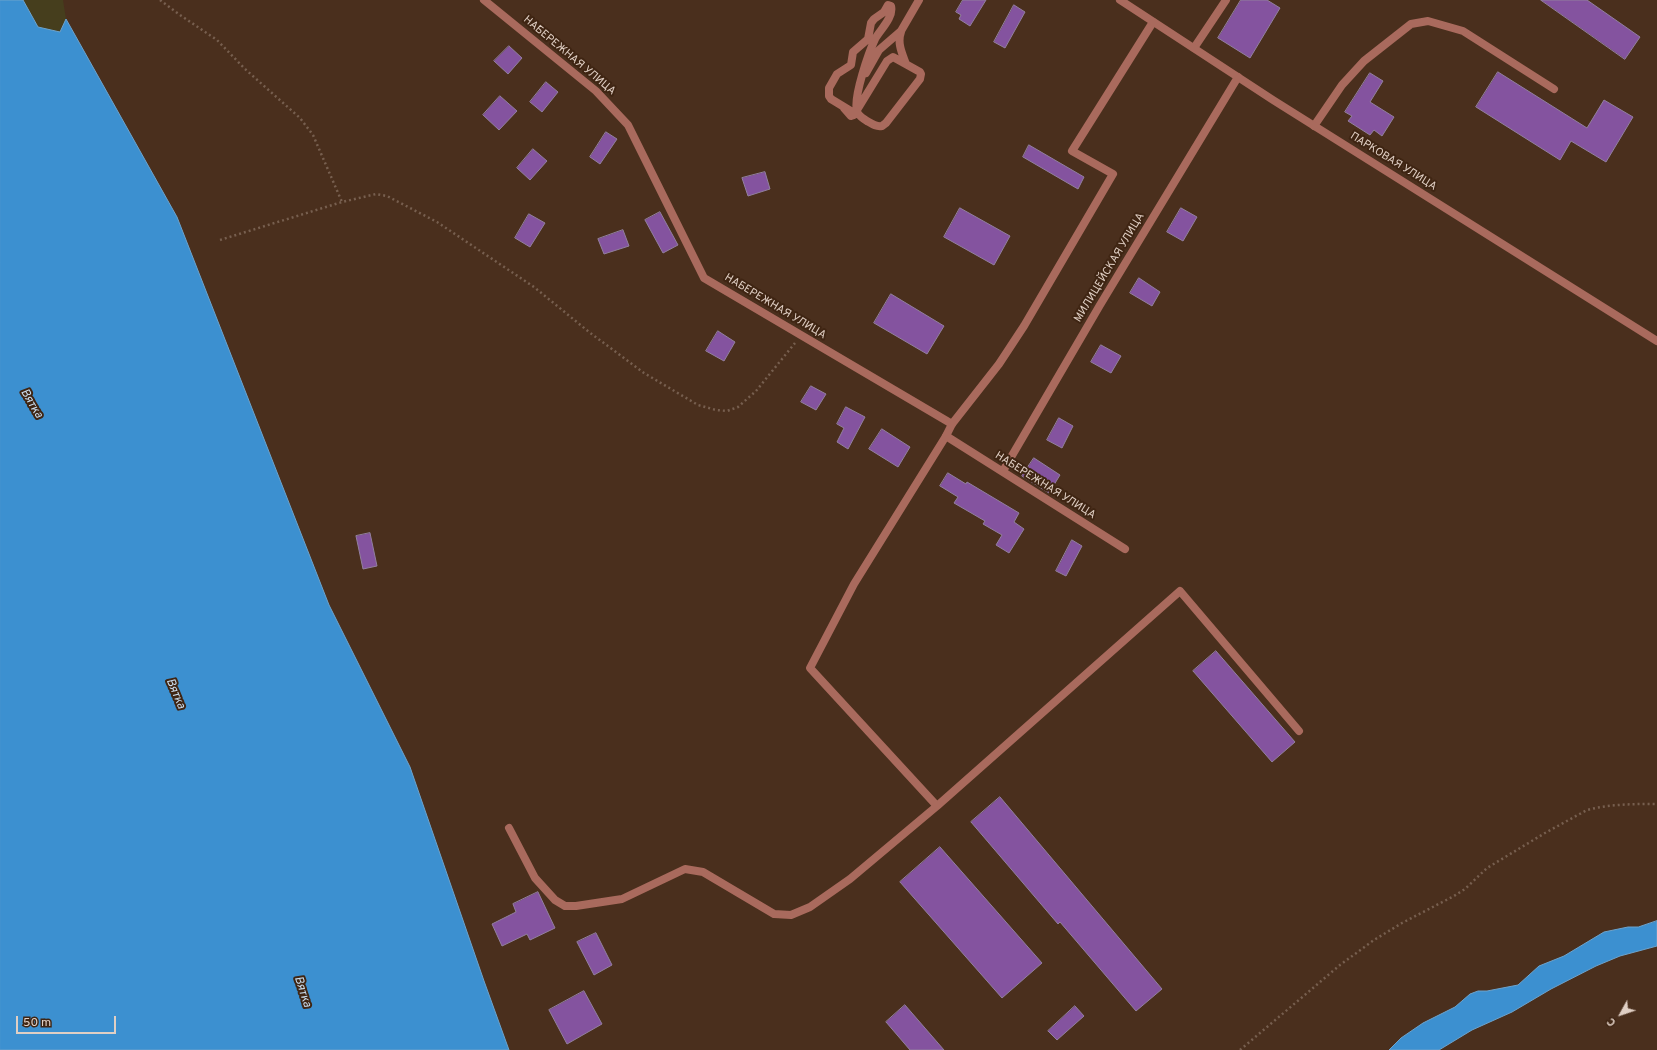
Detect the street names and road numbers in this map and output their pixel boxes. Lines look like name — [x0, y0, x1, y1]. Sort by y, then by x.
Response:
street label: НАБЕРЕЖНАЯ УЛИЦА — [520, 14, 618, 98]
street label: ПАРКОВАЯ УЛИЦА — [1347, 130, 1439, 194]
street label: МИЛИЦЕЙСКАЯ УЛИЦА — [1072, 211, 1148, 325]
street label: НАБЕРЕЖНАЯ УЛИЦА — [722, 271, 828, 343]
street label: НАБЕРЕЖНАЯ УЛИЦА — [992, 450, 1098, 522]

